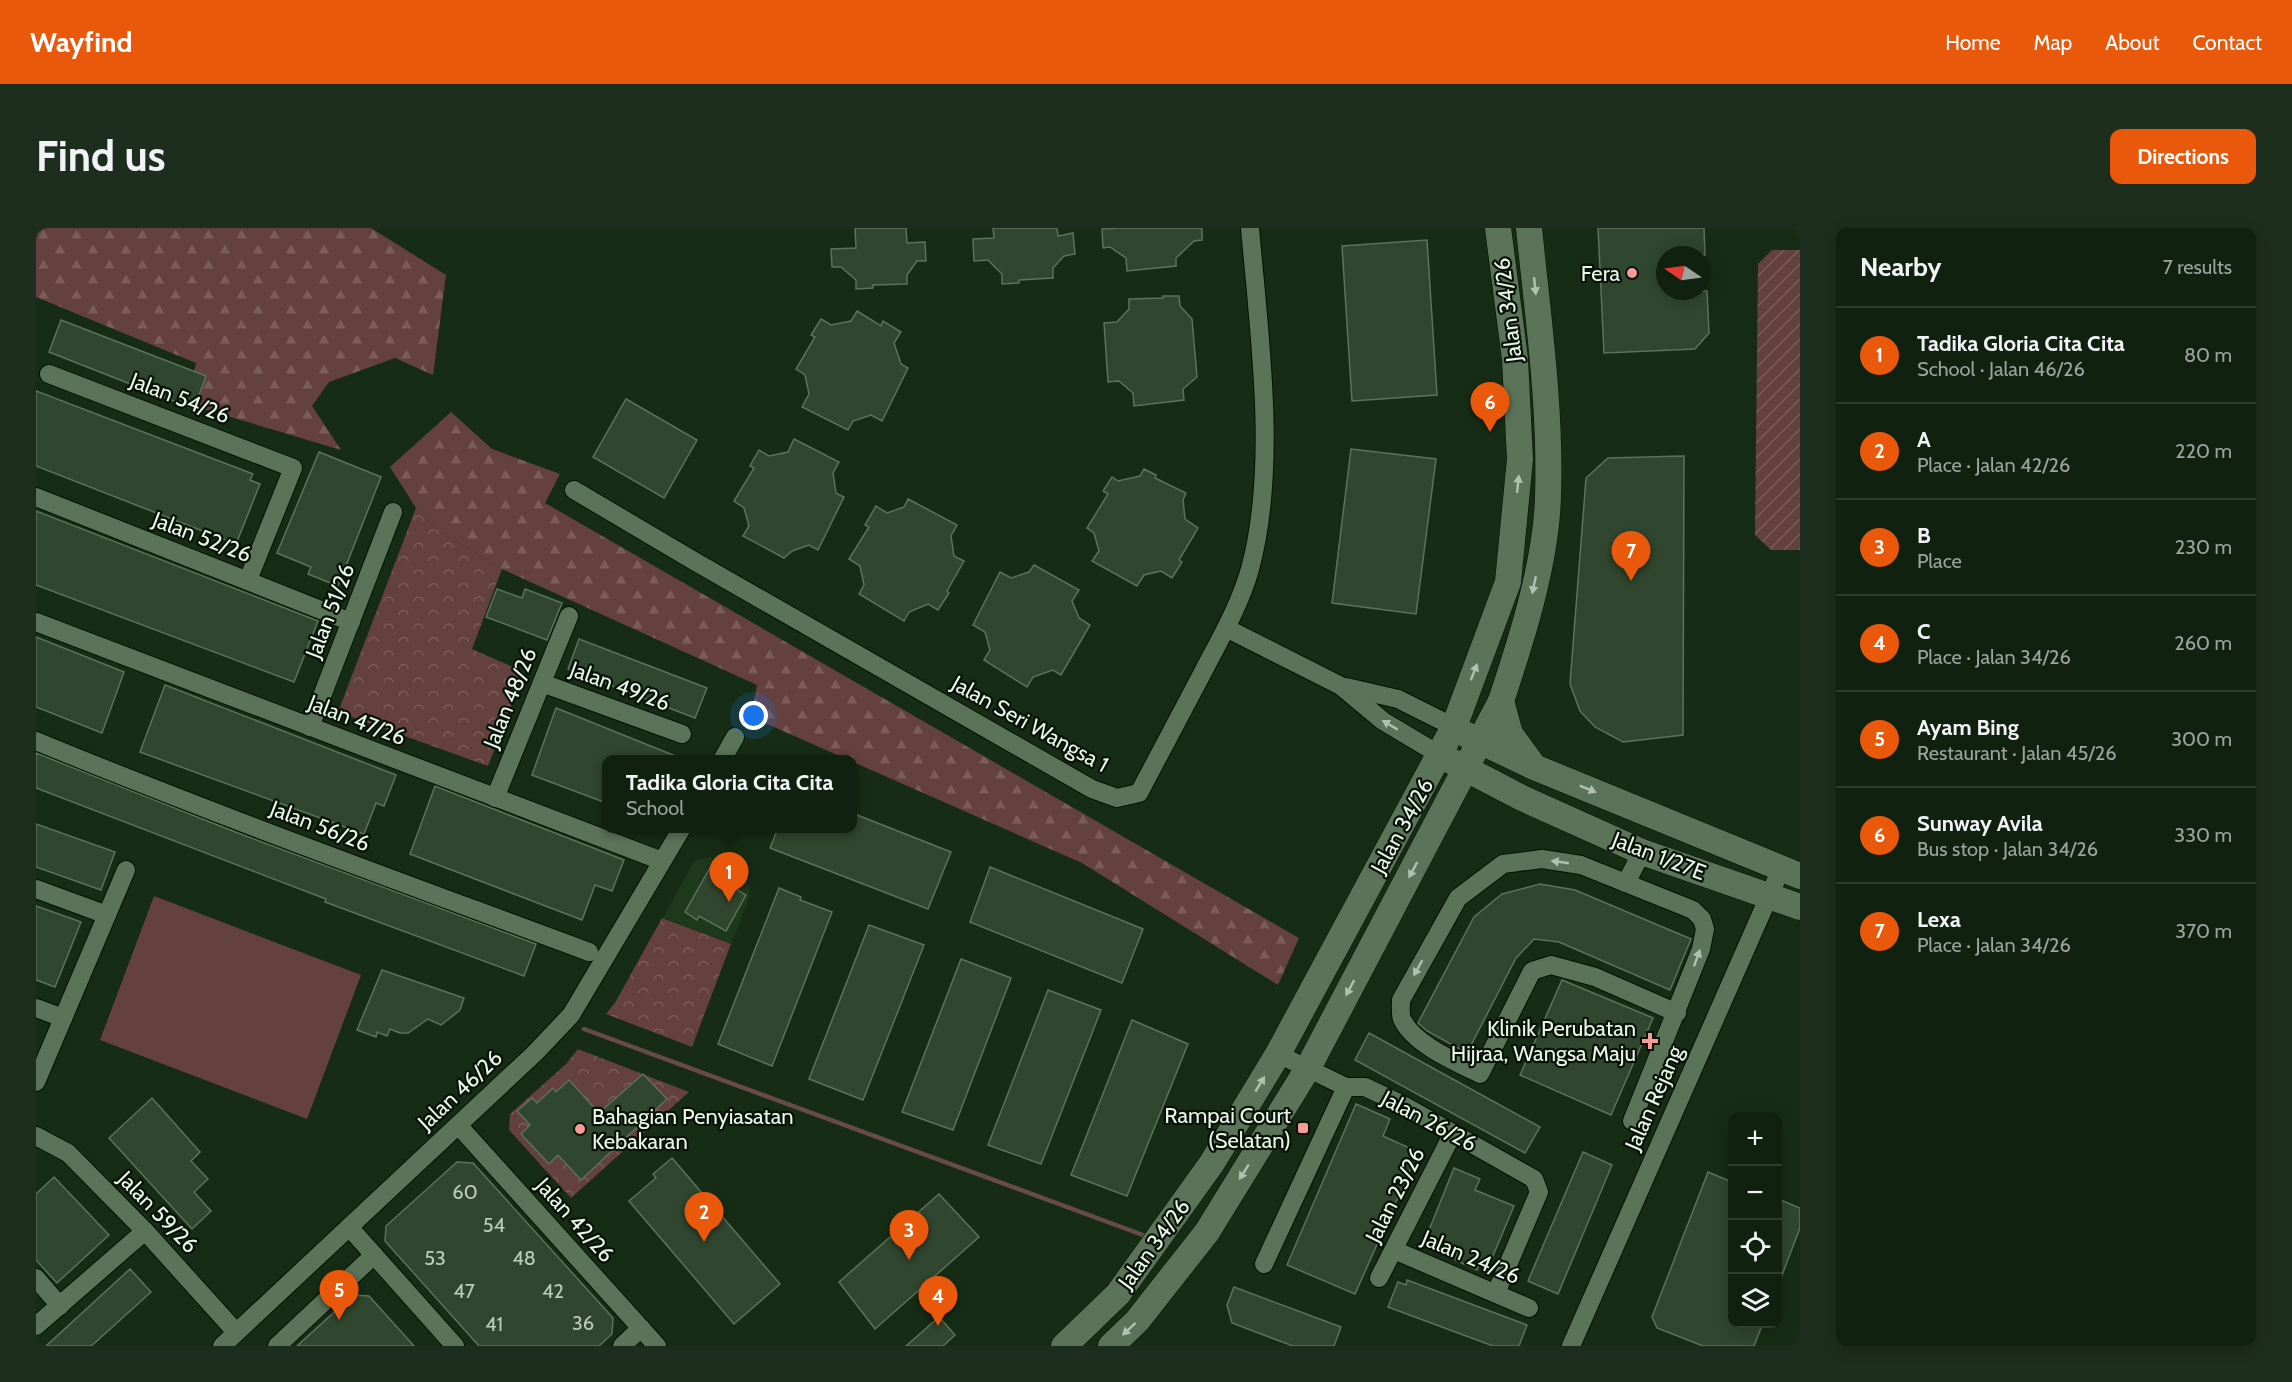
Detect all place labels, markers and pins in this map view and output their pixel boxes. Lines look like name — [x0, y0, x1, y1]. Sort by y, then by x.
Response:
place label: Fera — [1581, 260, 1620, 287]
marker: Fera — [1625, 266, 1639, 280]
pin: 6 — [1470, 382, 1510, 432]
pin: 7 — [1612, 532, 1650, 581]
pin: 1 — [710, 852, 748, 902]
place label: Klinik Perubatan Hijraa, Wangsa Maju — [1451, 1015, 1636, 1067]
marker: Klinik Perubatan Hijraa, Wangsa Maju — [1641, 1032, 1659, 1050]
place label: Rampai Court (Selatan) — [1164, 1102, 1292, 1154]
place label: Bahagian Penyiasatan Kebakaran — [592, 1103, 794, 1155]
marker: Rampai Court (Selatan) — [1296, 1121, 1310, 1135]
marker: Bahagian Penyiasatan Kebakaran — [573, 1122, 587, 1136]
pin: 2 — [684, 1192, 724, 1242]
pin: 3 — [890, 1210, 928, 1260]
pin: 5 — [320, 1270, 358, 1320]
pin: 4 — [918, 1276, 958, 1326]

